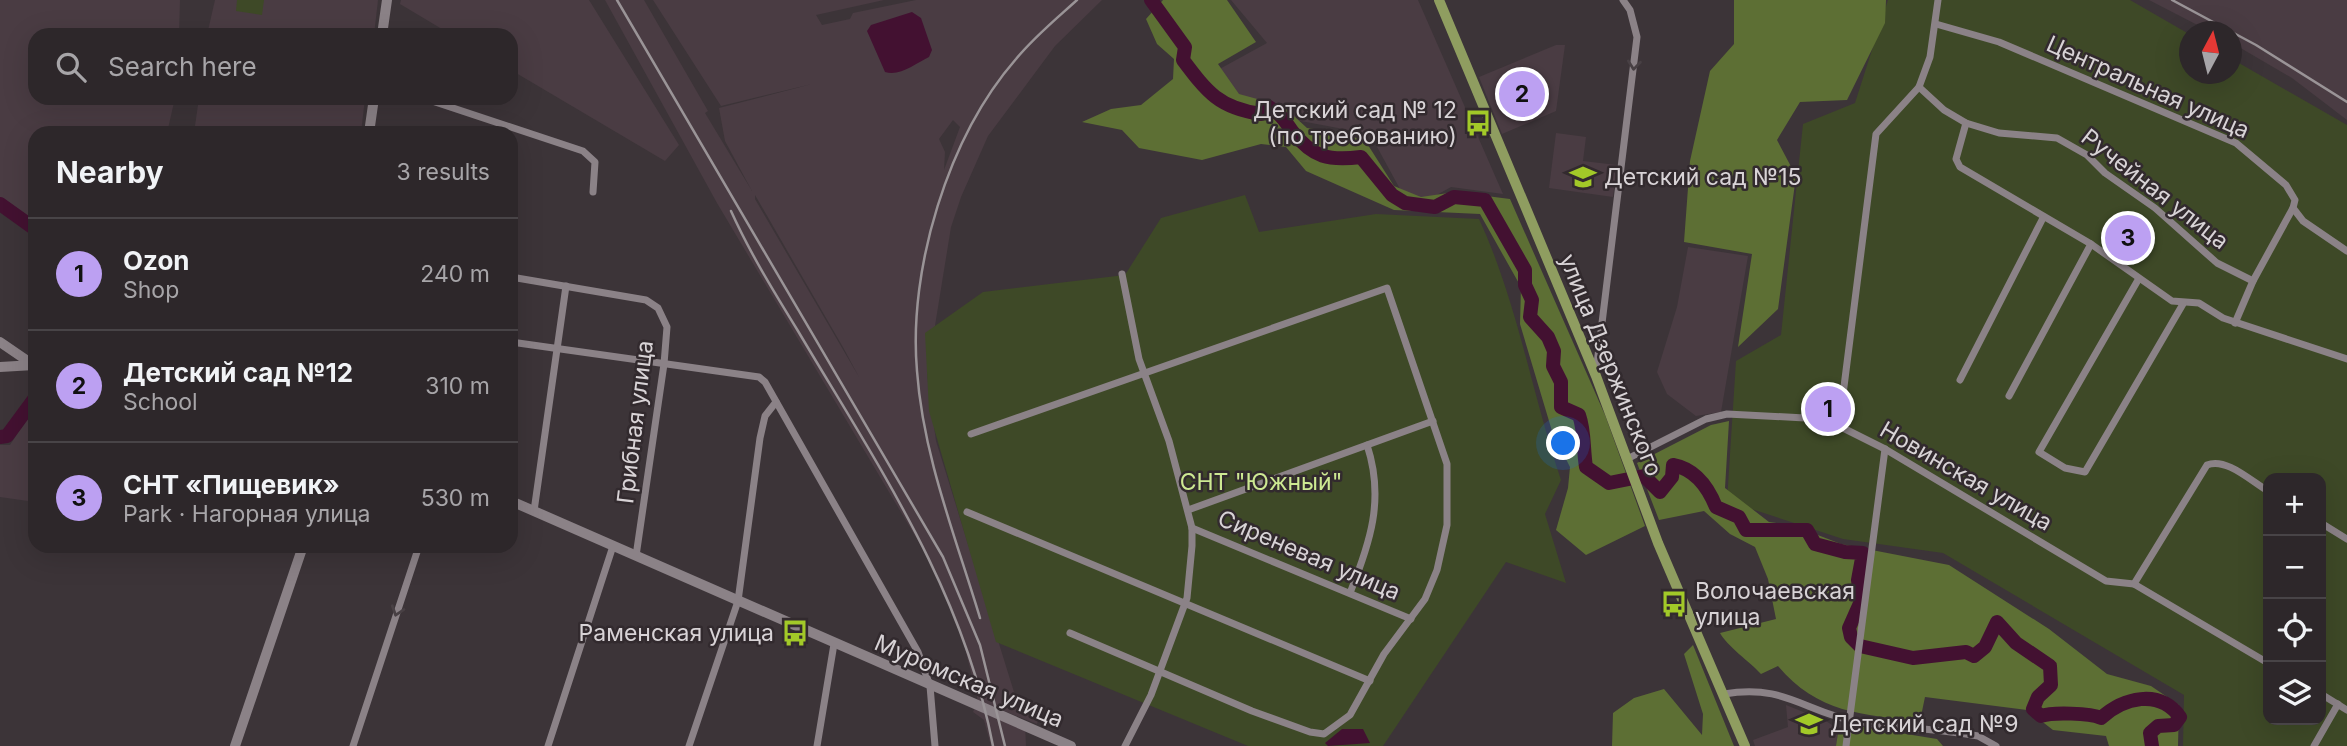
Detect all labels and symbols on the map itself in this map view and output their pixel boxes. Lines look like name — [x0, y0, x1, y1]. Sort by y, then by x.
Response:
north arrow — [2179, 21, 2242, 84]
street label: Центральная улица — [2042, 30, 2254, 144]
one-way arrow — [1627, 59, 1642, 71]
pin: 2 — [1499, 68, 1545, 120]
place label: Детский сад № 12 (по требованию) — [1253, 96, 1457, 150]
bus stop icon: Детский сад № 12 (по требованию) — [1463, 108, 1493, 138]
street label: Ручейная улица — [2076, 123, 2234, 255]
school or university icon: Детский сад №15 — [1568, 162, 1598, 192]
place label: Детский сад №15 — [1604, 163, 1802, 191]
pin: 3 — [2105, 212, 2151, 264]
street label: улица Дзержинского — [1554, 250, 1668, 480]
street label: Грибная улица — [611, 339, 659, 505]
pin: 1 — [1805, 383, 1851, 435]
street label: Новинская улица — [1875, 415, 2057, 537]
your location — [1546, 426, 1580, 460]
park label: СНТ "Южный" — [1180, 468, 1342, 496]
street label: Сиреневая улица — [1214, 504, 1404, 606]
place label: Волочаевская улица — [1695, 577, 1855, 631]
bus stop icon: Волочаевская улица — [1659, 589, 1689, 619]
one-way arrow — [391, 604, 405, 616]
bus stop icon: Раменская улица — [780, 618, 810, 648]
place label: Раменская улица — [579, 619, 774, 647]
street label: Муромская улица — [870, 629, 1068, 733]
school or university icon: Детский сад №9 — [1794, 709, 1824, 739]
place label: Детский сад №9 — [1830, 710, 2018, 738]

